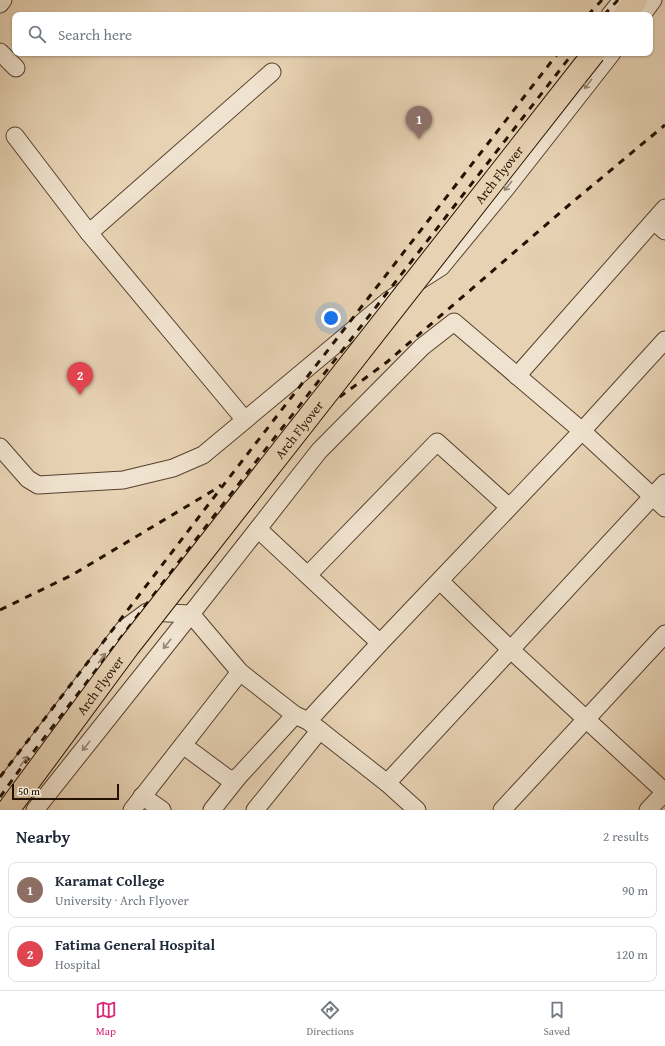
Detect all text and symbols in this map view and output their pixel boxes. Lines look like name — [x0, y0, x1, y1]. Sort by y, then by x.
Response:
search box — [12, 12, 653, 56]
icon: search — [26, 23, 48, 45]
text: Search here — [58, 24, 132, 45]
one-way arrow — [584, 78, 592, 89]
pin: 1 — [406, 106, 432, 139]
street label: Arch Flyover — [470, 141, 528, 208]
one-way arrow — [504, 181, 512, 192]
your location — [321, 308, 341, 328]
pin: 2 — [67, 362, 93, 395]
street label: Arch Flyover — [270, 396, 328, 462]
one-way arrow — [163, 639, 171, 650]
street label: Arch Flyover — [72, 651, 129, 719]
one-way arrow — [98, 652, 106, 663]
one-way arrow — [82, 741, 90, 752]
one-way arrow — [19, 756, 28, 767]
scale bar — [12, 782, 119, 801]
text: 50 m — [18, 783, 40, 799]
text: Nearby — [16, 824, 70, 849]
text: 2 results — [603, 827, 649, 846]
text: Karamat College — [55, 870, 165, 891]
text: 1 — [27, 881, 33, 900]
text: 90 m — [622, 881, 648, 900]
text: University · Arch Flyover — [55, 891, 189, 910]
text: Fatima General Hospital — [55, 934, 215, 955]
text: 2 — [27, 945, 33, 964]
text: 120 m — [616, 945, 648, 964]
text: Hospital — [55, 955, 100, 974]
tab: Map — [95, 999, 117, 1039]
tab: Directions — [307, 999, 354, 1039]
tab: Saved — [543, 999, 570, 1039]

